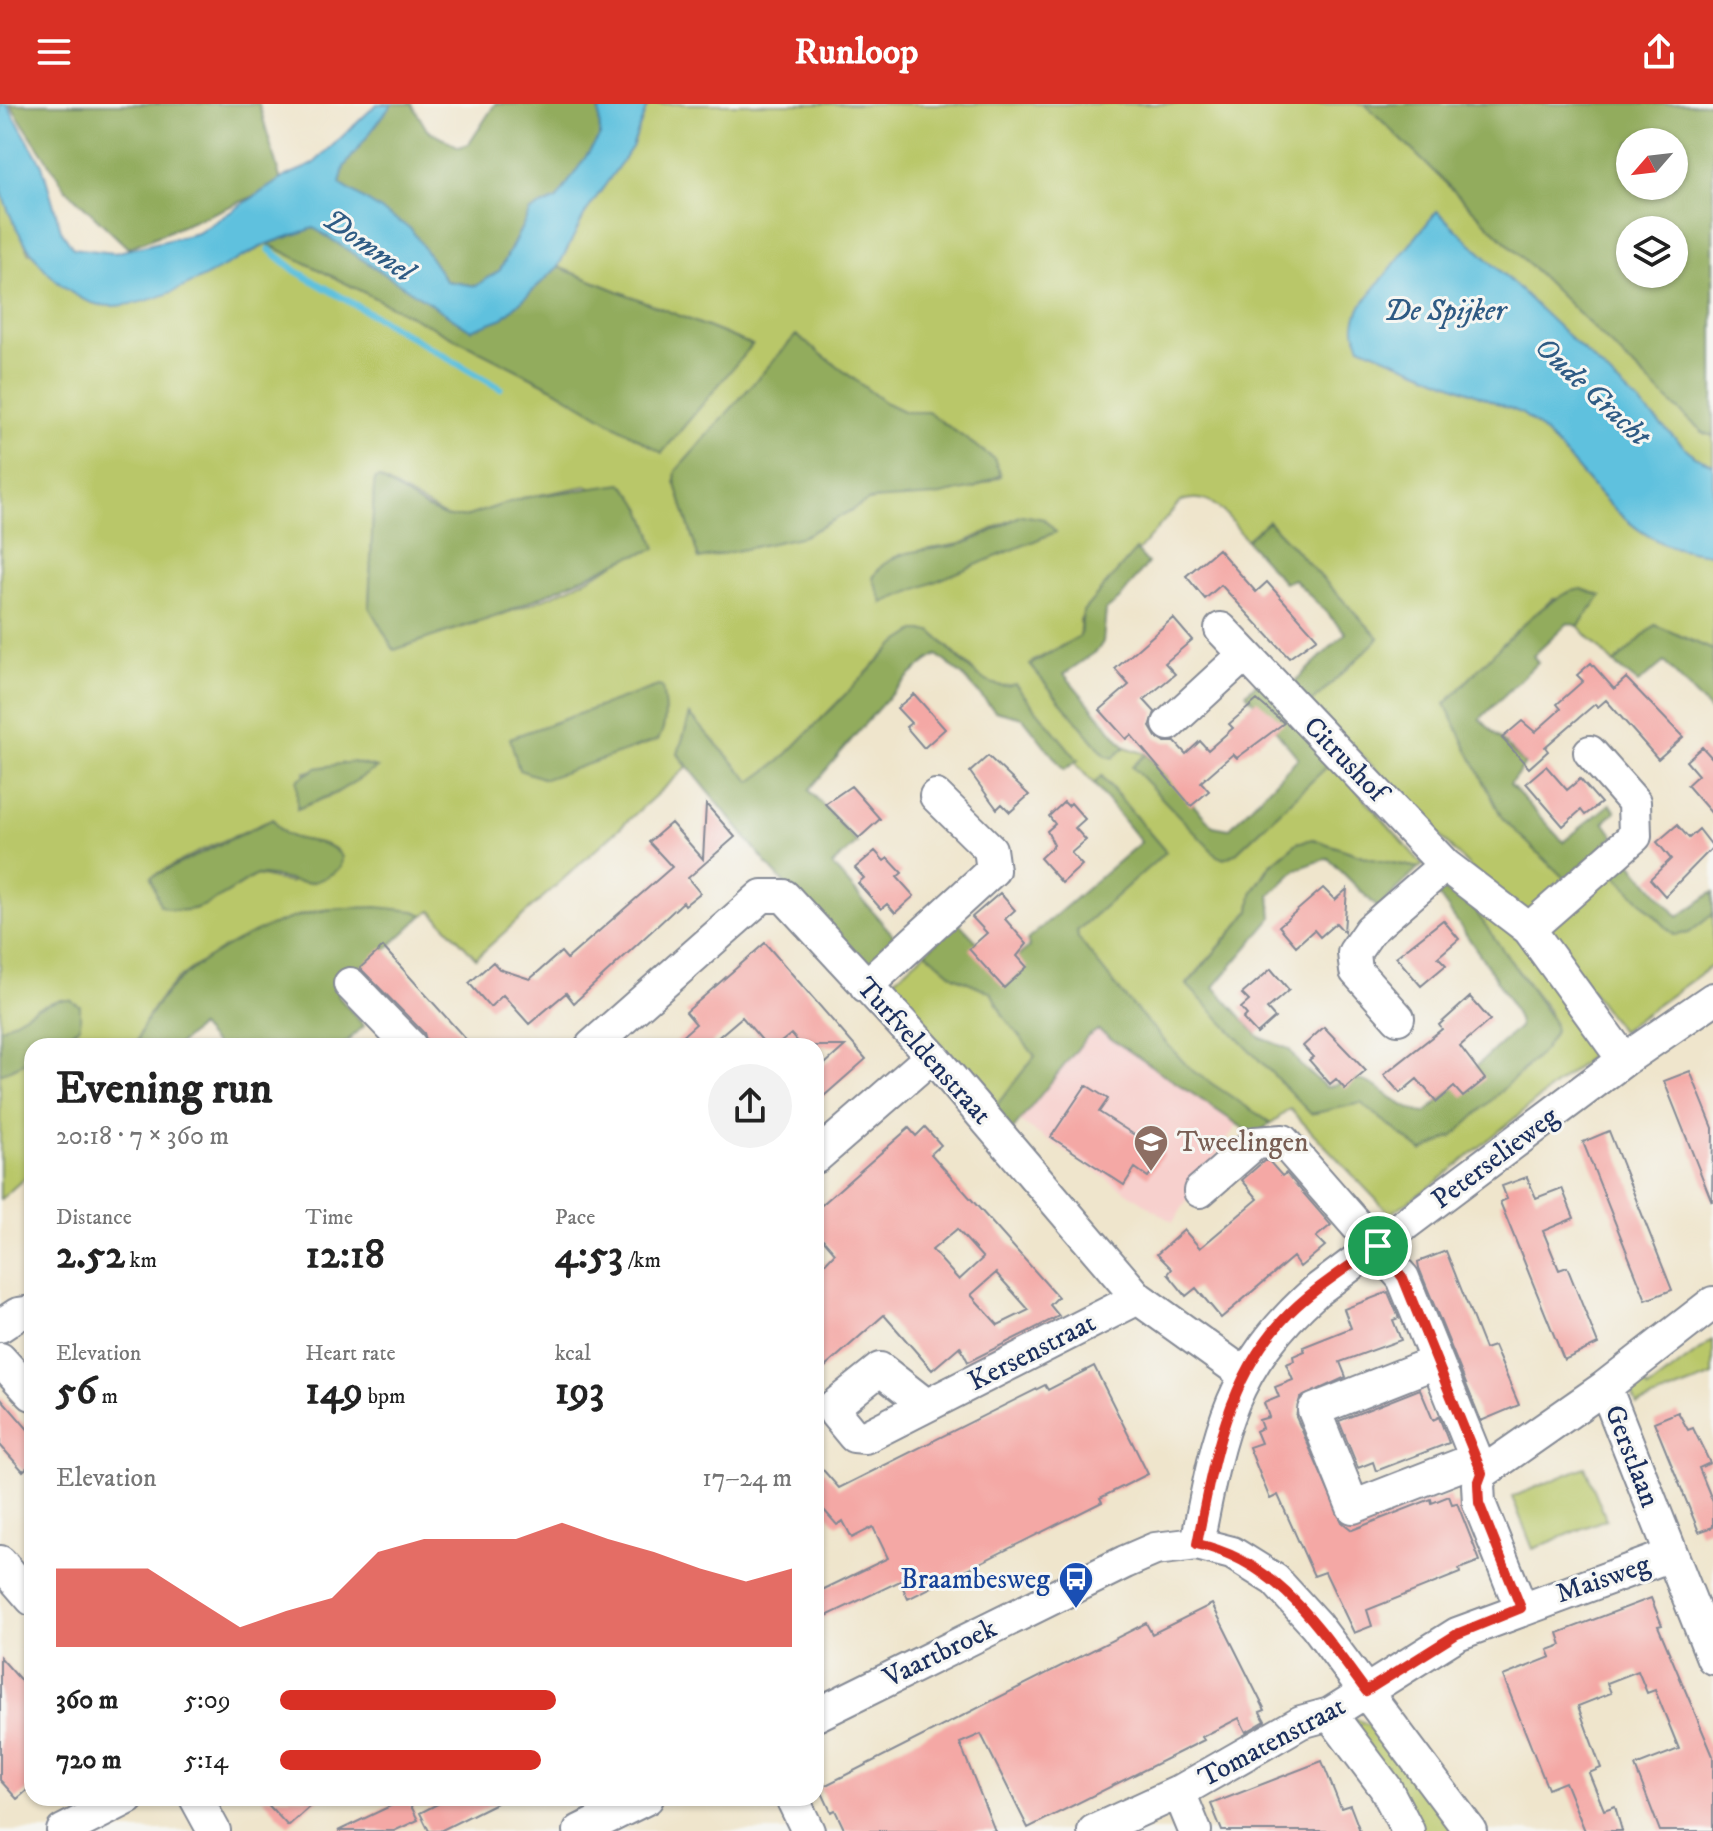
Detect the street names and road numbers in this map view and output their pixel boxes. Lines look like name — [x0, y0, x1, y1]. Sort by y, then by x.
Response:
street label: Citrushof — [1296, 709, 1397, 812]
street label: Turfveldenstraat — [849, 970, 999, 1132]
street label: Peterselieweg — [1425, 1099, 1566, 1217]
street label: Kersenstraat — [962, 1305, 1102, 1399]
street label: Gerstlaan — [1597, 1400, 1668, 1512]
street label: Maisweg — [1551, 1547, 1655, 1611]
street label: Vaartbroek — [877, 1611, 1002, 1696]
street label: Tomatenstraat — [1193, 1689, 1352, 1795]

